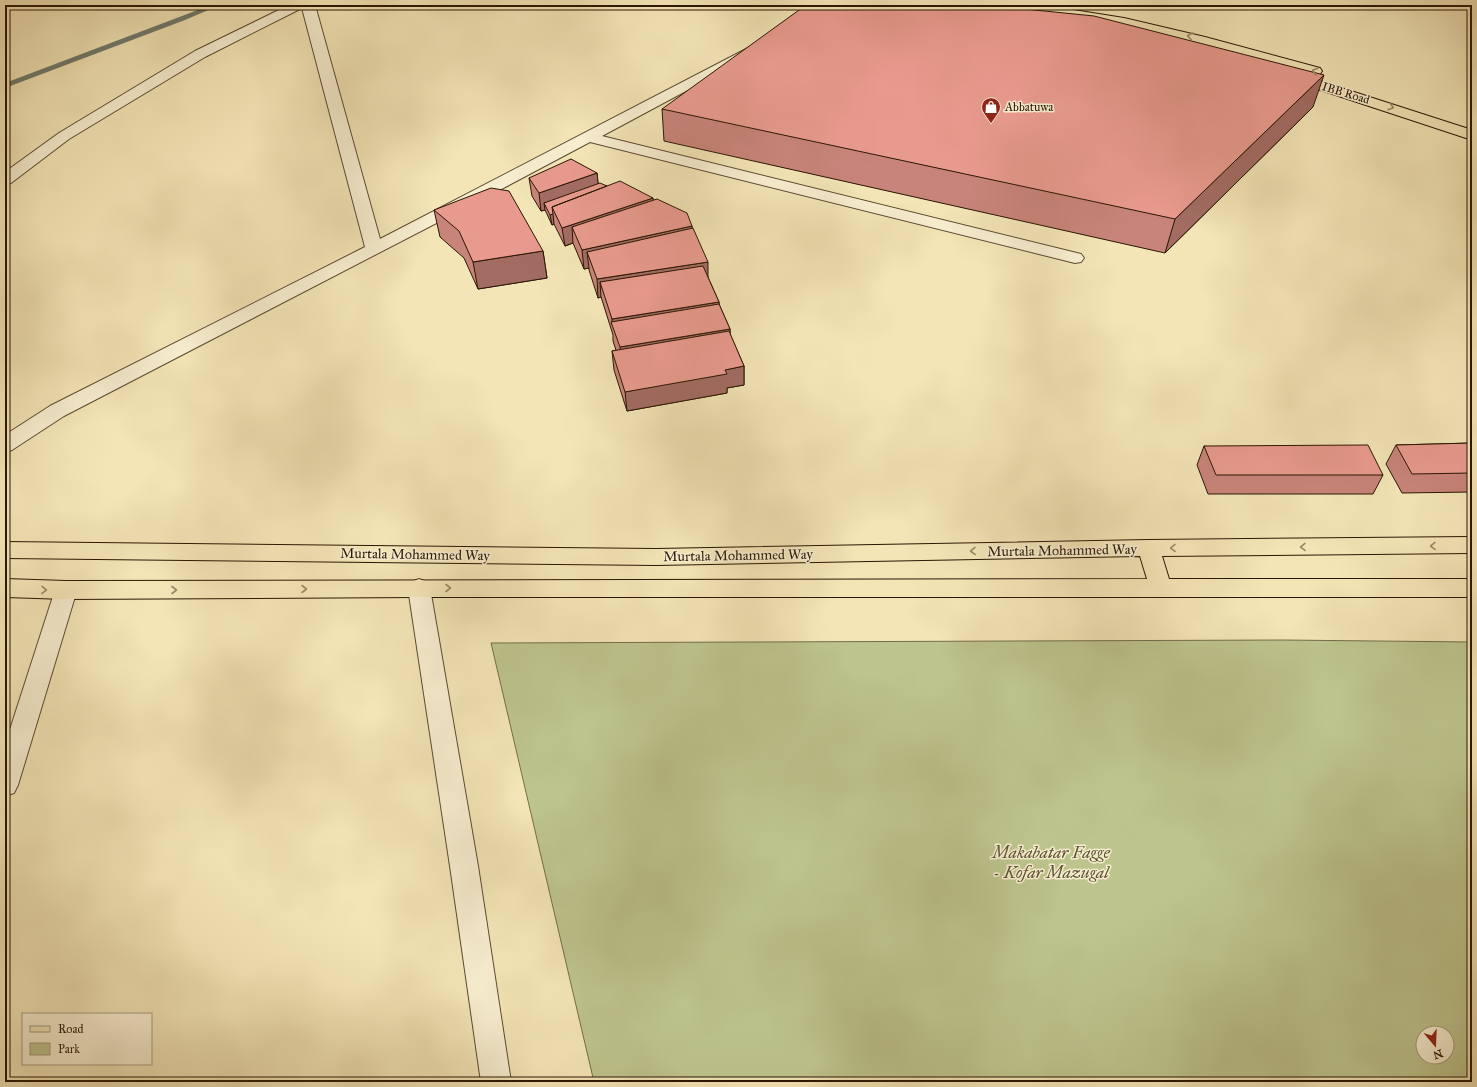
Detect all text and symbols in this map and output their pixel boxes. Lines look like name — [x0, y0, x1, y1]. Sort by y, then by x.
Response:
one-way arrow — [1187, 32, 1193, 40]
one-way arrow — [1311, 67, 1318, 76]
street label: IBB Road — [1320, 79, 1372, 107]
shop icon: Abbatuwa — [980, 96, 1002, 124]
place label: Abbatuwa — [1004, 100, 1054, 114]
one-way arrow — [1387, 103, 1394, 111]
street label: Murtala Mohammed Way — [987, 541, 1138, 560]
one-way arrow — [1430, 542, 1436, 550]
one-way arrow — [1300, 543, 1306, 551]
one-way arrow — [1170, 544, 1176, 552]
street label: Murtala Mohammed Way — [340, 545, 491, 564]
street label: Murtala Mohammed Way — [663, 546, 814, 565]
one-way arrow — [970, 547, 976, 555]
one-way arrow — [445, 584, 451, 592]
one-way arrow — [41, 585, 47, 594]
one-way arrow — [171, 585, 177, 594]
one-way arrow — [301, 585, 307, 593]
park label: Makabatar Fagge - Kofar Mazugal — [990, 842, 1110, 883]
legend — [22, 1013, 152, 1065]
text: Road — [58, 1022, 84, 1036]
north arrow — [1415, 1025, 1455, 1065]
text: Park — [58, 1042, 80, 1056]
text: N — [1431, 1046, 1445, 1062]

